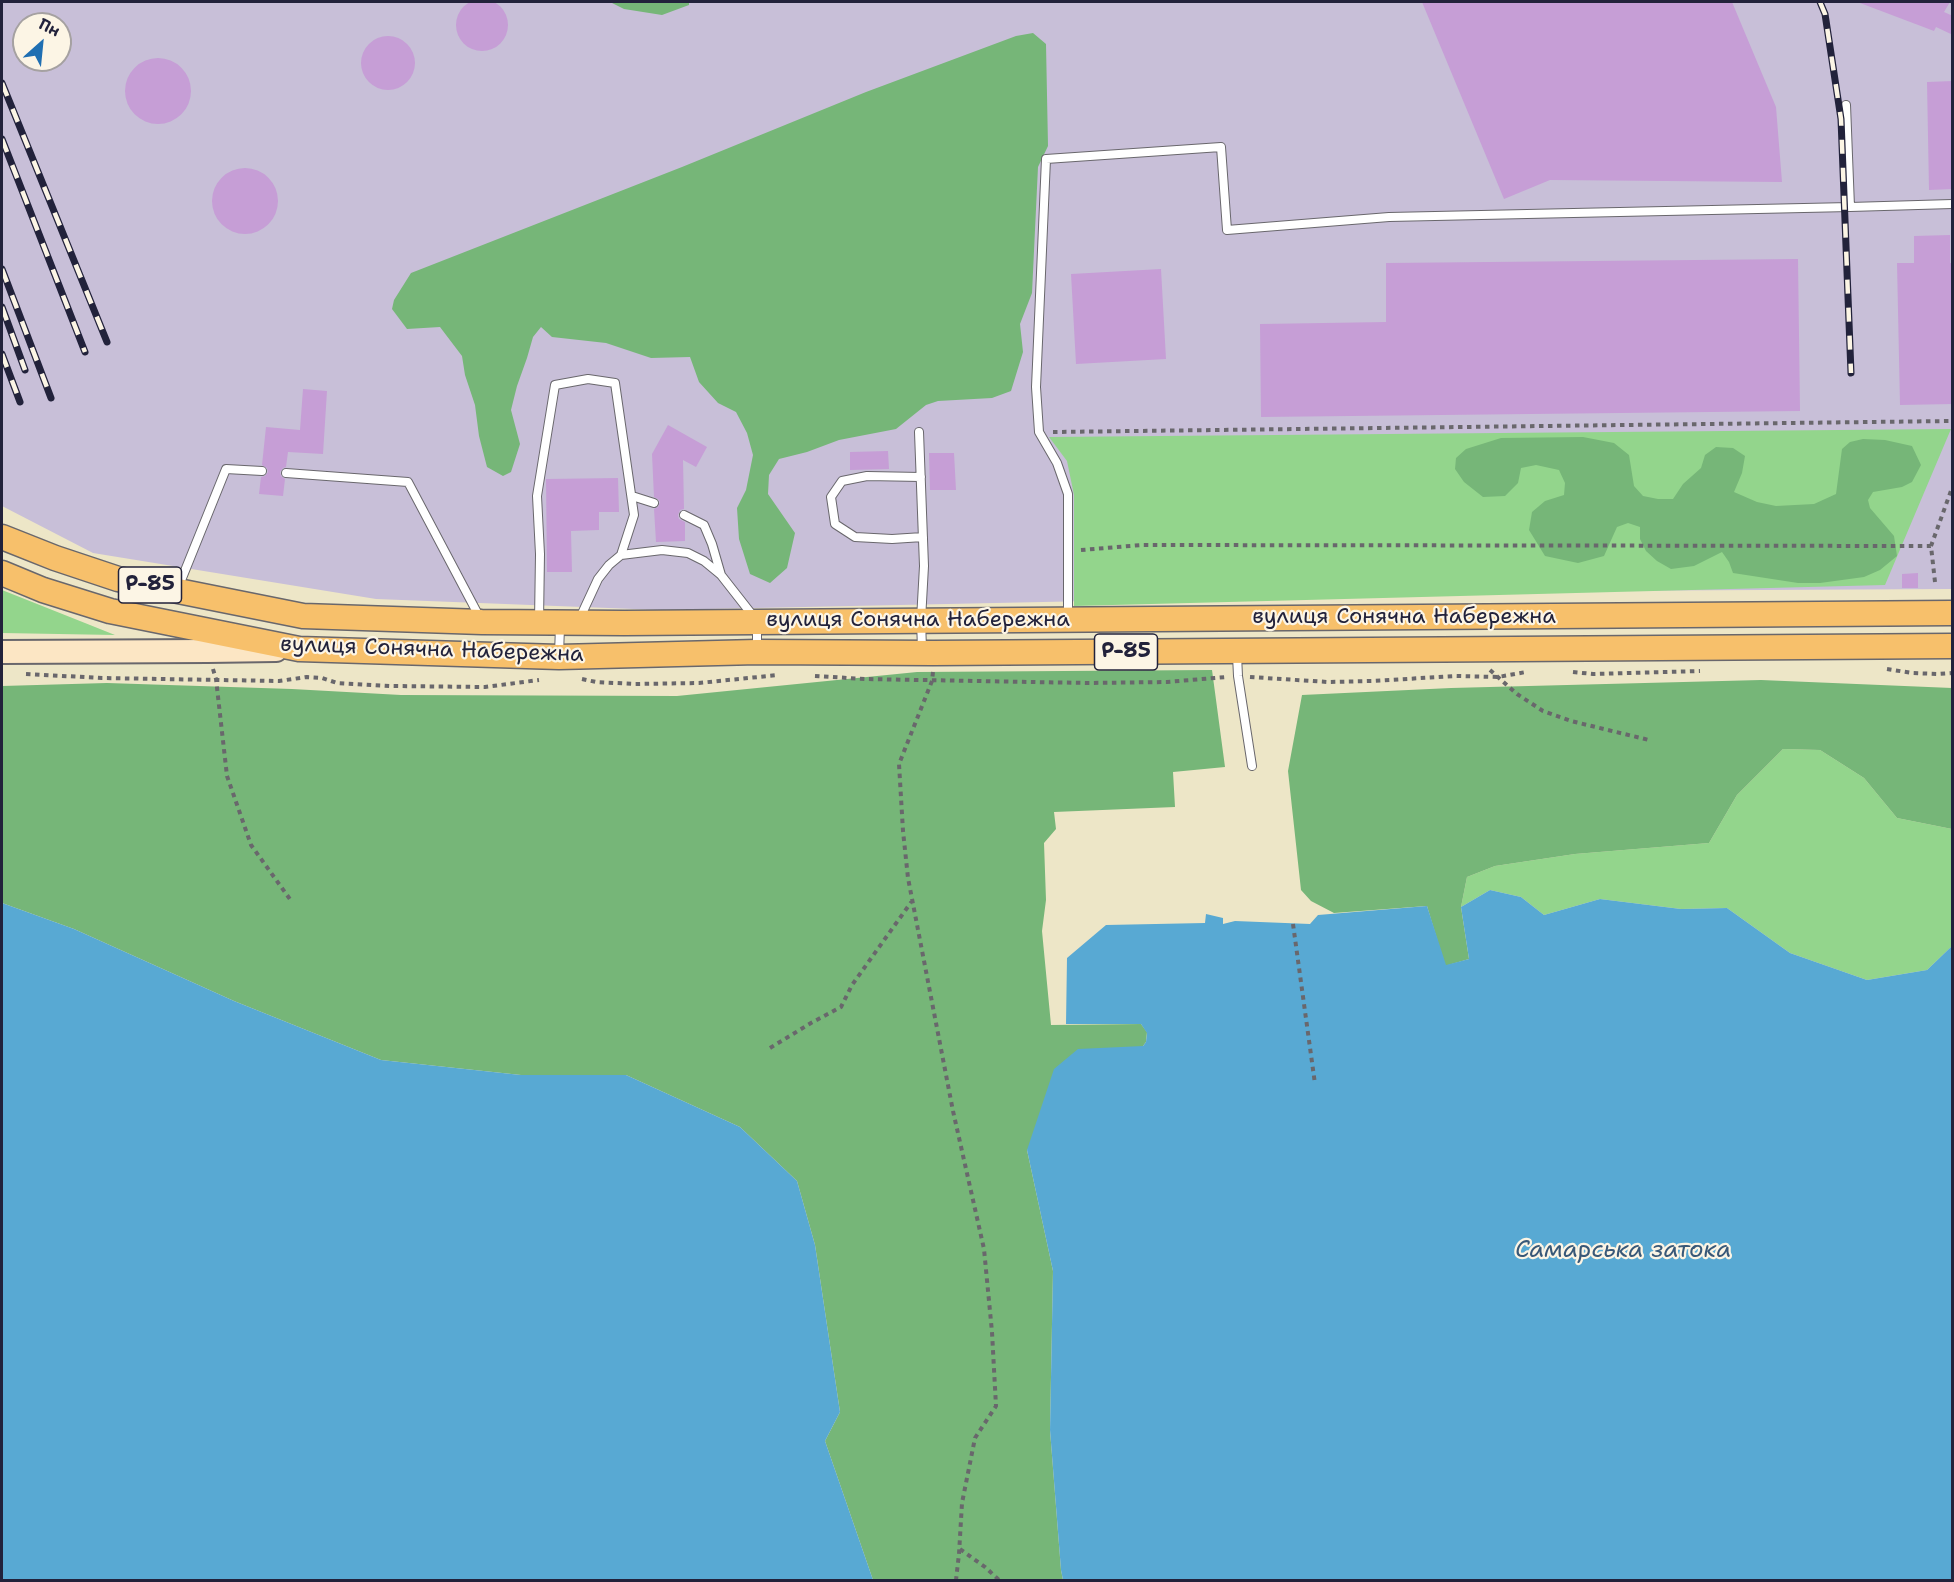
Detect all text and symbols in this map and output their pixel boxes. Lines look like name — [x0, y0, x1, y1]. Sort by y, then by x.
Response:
north arrow — [12, 12, 72, 72]
text: Пн — [35, 13, 64, 41]
road number: Р-85 — [118, 567, 182, 603]
street label: вулиця Сонячна Набережна — [1252, 604, 1556, 630]
street label: вулиця Сонячна Набережна — [766, 607, 1070, 633]
street label: вулиця Сонячна Набережна — [280, 632, 584, 668]
road number: Р-85 — [1094, 634, 1158, 670]
water label: Самарська затока — [1515, 1237, 1731, 1265]

